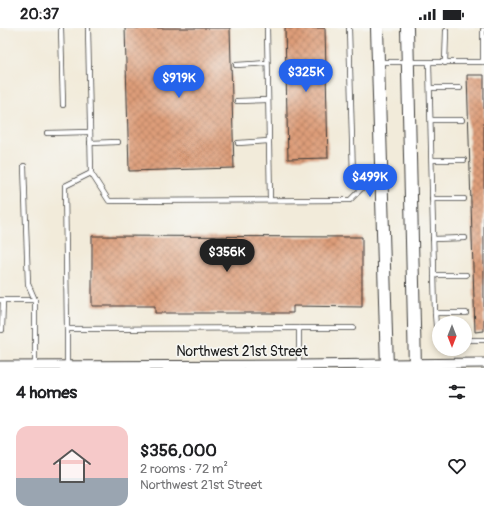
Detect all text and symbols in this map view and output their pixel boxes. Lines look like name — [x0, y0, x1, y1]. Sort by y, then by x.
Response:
text: 20:37 — [20, 5, 59, 24]
pin: $325K — [278, 59, 334, 93]
text: $325K — [288, 64, 324, 80]
pin: $919K — [151, 65, 207, 99]
text: $919K — [162, 70, 196, 86]
pin: $499K — [342, 164, 398, 198]
text: $499K — [352, 169, 388, 185]
pin: $356K — [199, 239, 255, 273]
text: $356K — [209, 244, 245, 260]
north arrow — [432, 316, 472, 356]
map controls — [432, 316, 472, 356]
street label: Northwest 21st Street — [176, 343, 308, 360]
icon: filters — [446, 381, 468, 403]
text: 4 homes — [16, 382, 77, 403]
text: $356,000 — [140, 440, 217, 461]
icon: home — [48, 442, 96, 490]
icon: heart — [446, 455, 468, 477]
text: 2 rooms · 72 m² — [140, 461, 228, 477]
text: Northwest 21st Street — [140, 477, 262, 493]

